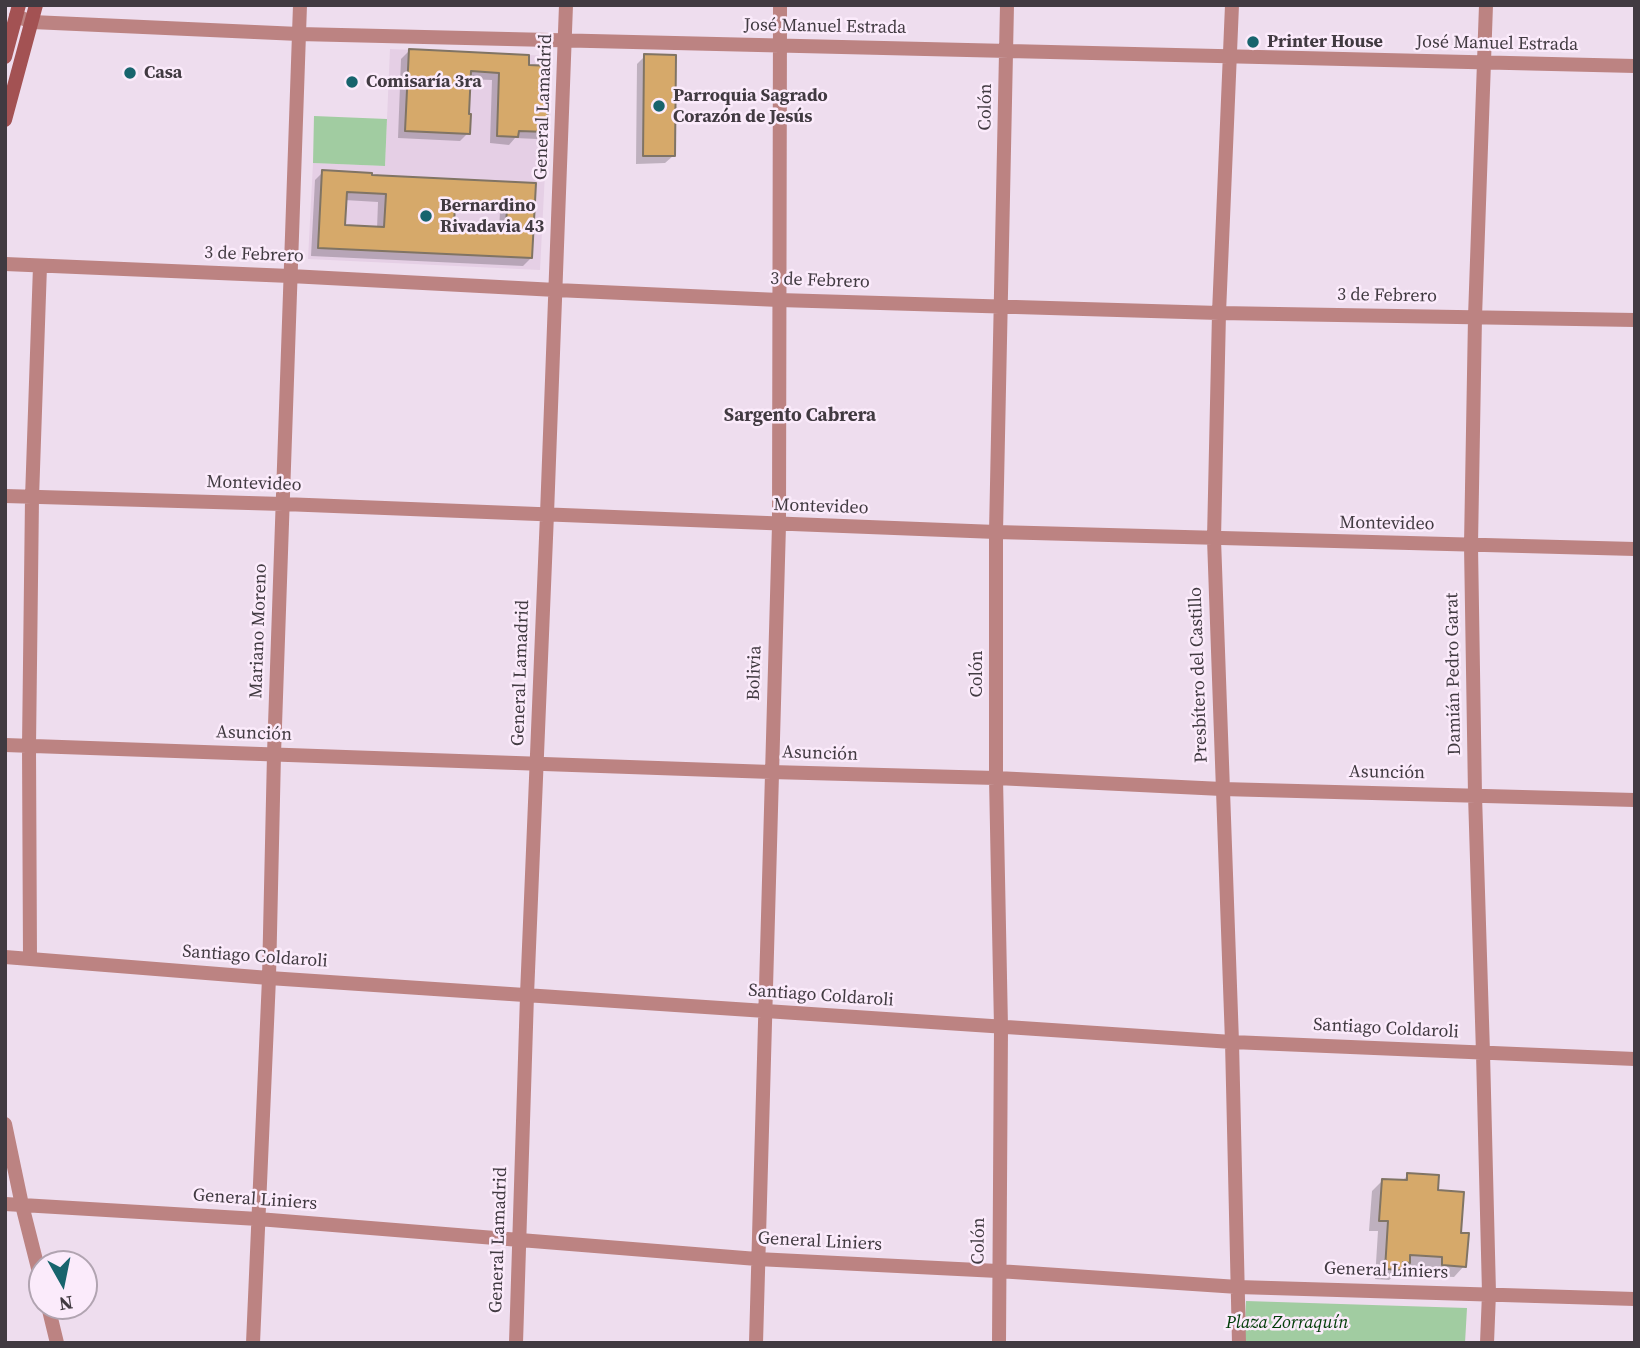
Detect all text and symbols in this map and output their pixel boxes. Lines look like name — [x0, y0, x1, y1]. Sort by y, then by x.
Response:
street label: José Manuel Estrada — [744, 15, 906, 39]
place label: Printer House — [1267, 31, 1383, 53]
street label: José Manuel Estrada — [1416, 32, 1578, 56]
street label: General Lamadrid — [531, 34, 557, 180]
marker: Printer House — [1245, 34, 1261, 50]
place label: Casa — [144, 62, 182, 84]
marker: Casa — [122, 65, 138, 81]
place label: Comisaría 3ra — [366, 71, 482, 93]
marker: Comisaría 3ra — [344, 74, 360, 90]
street label: Colón — [975, 83, 997, 131]
place label: Parroquia Sagrado Corazón de Jesús — [673, 85, 828, 128]
marker: Parroquia Sagrado Corazón de Jesús — [651, 98, 667, 114]
place label: Bernardino Rivadavia 43 — [440, 195, 544, 238]
marker: Bernardino Rivadavia 43 — [418, 208, 434, 224]
street label: 3 de Febrero — [204, 242, 304, 268]
street label: 3 de Febrero — [770, 268, 870, 294]
street label: 3 de Febrero — [1337, 284, 1437, 308]
district label: Sargento Cabrera — [724, 405, 876, 427]
street label: Montevideo — [206, 472, 302, 496]
street label: Montevideo — [773, 495, 869, 519]
street label: Montevideo — [1339, 512, 1435, 536]
street label: Mariano Moreno — [246, 563, 272, 699]
street label: Presbítero del Castillo — [1185, 587, 1213, 763]
street label: Damián Pedro Garat — [1442, 593, 1466, 755]
street label: General Lamadrid — [508, 600, 534, 746]
street label: Bolivia — [743, 645, 767, 701]
street label: Colón — [966, 650, 988, 698]
street label: Asunción — [216, 722, 292, 746]
street label: Asunción — [782, 742, 858, 766]
street label: Asunción — [1349, 762, 1425, 784]
street label: Santiago Coldaroli — [181, 941, 329, 973]
street label: Santiago Coldaroli — [747, 980, 895, 1012]
street label: Santiago Coldaroli — [1313, 1014, 1459, 1044]
street label: General Lamadrid — [486, 1167, 512, 1313]
street label: General Liniers — [192, 1185, 318, 1215]
street label: Colón — [968, 1217, 990, 1265]
street label: General Liniers — [757, 1228, 883, 1256]
north arrow — [28, 1250, 98, 1320]
street label: General Liniers — [1323, 1258, 1449, 1284]
text: N — [57, 1290, 75, 1318]
park label: Plaza Zorraquín — [1226, 1312, 1348, 1334]

